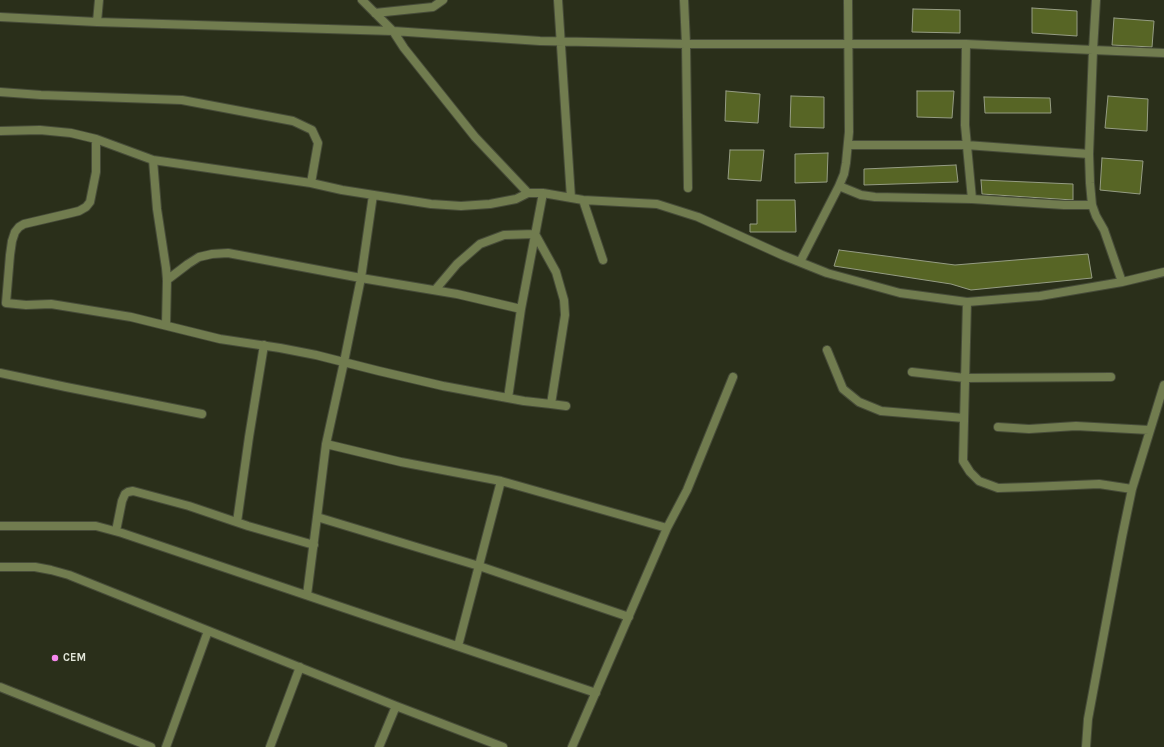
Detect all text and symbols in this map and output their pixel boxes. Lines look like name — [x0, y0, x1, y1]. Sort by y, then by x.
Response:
place label: CEM — [63, 651, 86, 665]
marker: CEM — [50, 653, 60, 663]

